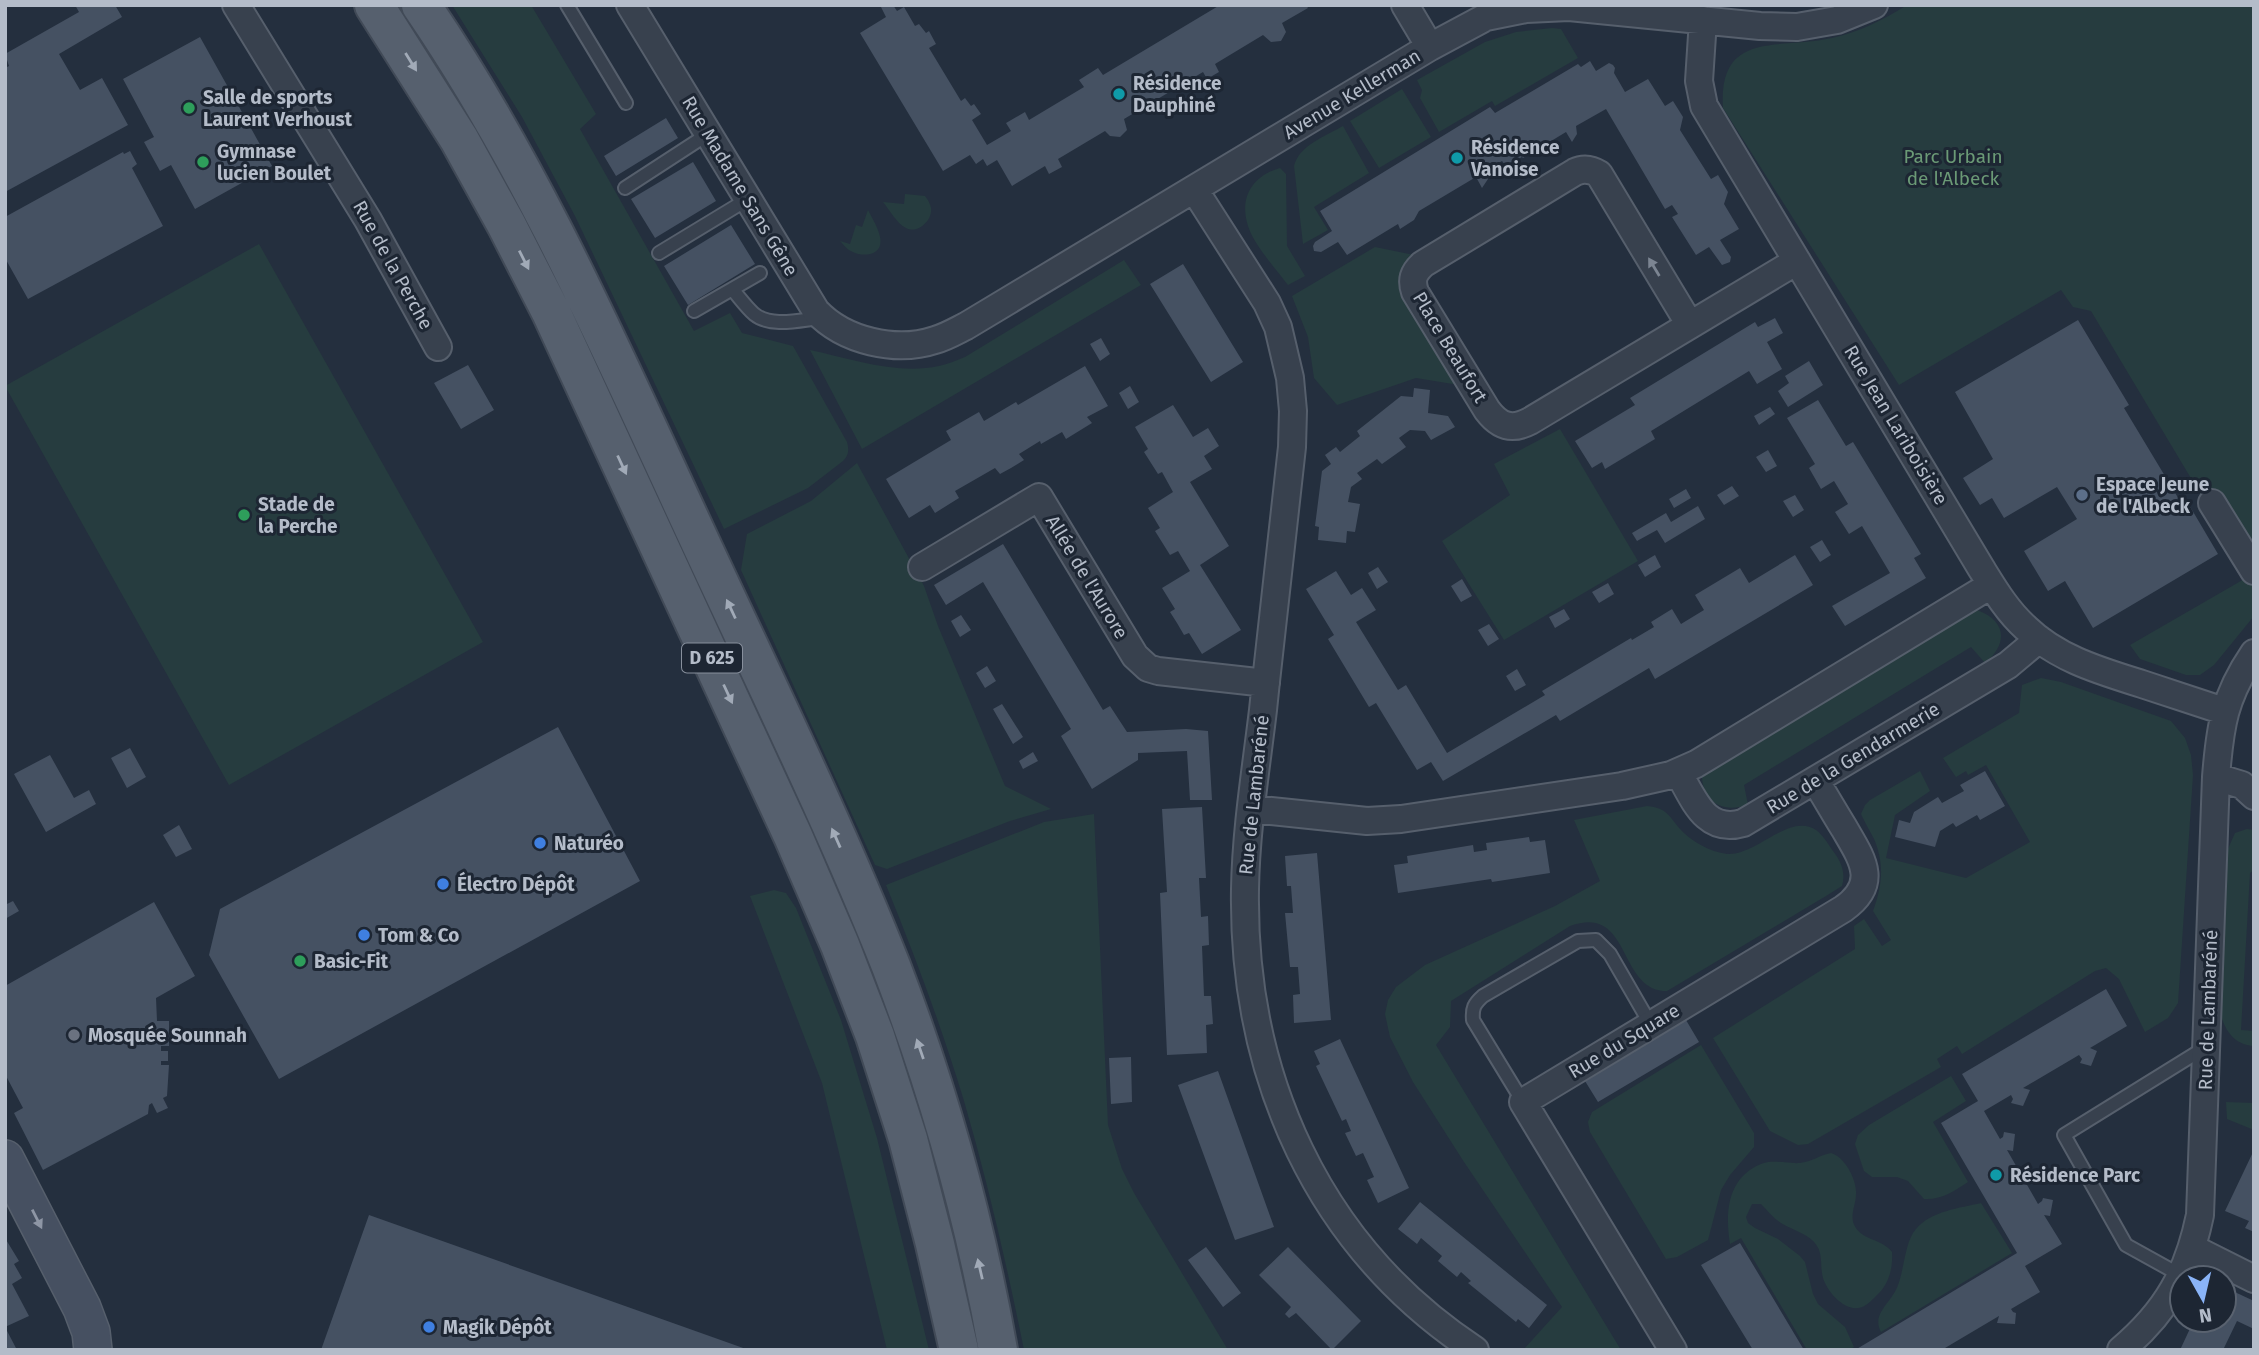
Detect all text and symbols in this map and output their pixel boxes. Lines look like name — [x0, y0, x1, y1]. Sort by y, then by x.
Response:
street label: Avenue Kellerman — [1279, 44, 1425, 144]
one-way arrow — [405, 53, 418, 72]
place label: Résidence Dauphiné — [1133, 72, 1222, 117]
place label: Salle de sports Laurent Verhoust — [203, 86, 353, 131]
marker: Résidence Dauphiné — [1111, 86, 1127, 102]
street label: Rue Madame Sans Gêne — [677, 92, 803, 280]
marker: Salle de sports Laurent Verhoust — [181, 100, 197, 116]
place label: Résidence Vanoise — [1470, 136, 1560, 181]
place label: Gymnase lucien Boulet — [217, 140, 332, 185]
park label: Parc Urbain de l'Albeck — [1903, 145, 2003, 190]
marker: Résidence Vanoise — [1449, 150, 1465, 166]
marker: Gymnase lucien Boulet — [195, 154, 211, 170]
street label: Rue de la Perche — [348, 197, 438, 333]
one-way arrow — [519, 250, 530, 270]
one-way arrow — [1648, 257, 1661, 276]
street label: Place Beaufort — [1408, 287, 1492, 407]
street label: Rue Jean Lariboisière — [1839, 341, 1953, 509]
one-way arrow — [616, 455, 628, 475]
place label: Espace Jeune de l'Albeck — [2096, 473, 2209, 518]
marker: Espace Jeune de l'Albeck — [2074, 487, 2090, 503]
place label: Stade de la Perche — [258, 493, 337, 538]
marker: Stade de la Perche — [236, 507, 252, 523]
street label: Allée de l'Aurore — [1041, 511, 1133, 643]
one-way arrow — [725, 599, 737, 619]
road number: D 625 — [682, 644, 742, 672]
one-way arrow — [722, 684, 734, 704]
street label: Rue de la Gendarmerie — [1762, 697, 1944, 819]
street label: Rue de Lambaréné — [1234, 714, 1274, 876]
one-way arrow — [830, 828, 842, 848]
place label: Naturéo — [554, 832, 624, 855]
marker: Naturéo — [532, 835, 548, 851]
place label: Électro Dépôt — [457, 871, 575, 896]
marker: Électro Dépôt — [435, 876, 451, 892]
place label: Tom & Co — [378, 924, 459, 947]
marker: Tom & Co — [356, 927, 372, 943]
street label: Rue de Lambaréné — [2194, 929, 2222, 1091]
place label: Basic-Fit — [314, 950, 389, 973]
marker: Basic-Fit — [292, 953, 308, 969]
street label: Rue du Square — [1564, 999, 1684, 1083]
place label: Mosquée Sounnah — [88, 1024, 247, 1047]
marker: Mosquée Sounnah — [66, 1027, 82, 1043]
one-way arrow — [914, 1039, 925, 1060]
place label: Résidence Parc — [2010, 1164, 2140, 1187]
marker: Résidence Parc — [1988, 1167, 2004, 1183]
one-way arrow — [31, 1209, 42, 1229]
one-way arrow — [975, 1258, 986, 1280]
north arrow — [2168, 1264, 2238, 1334]
text: N — [2197, 1303, 2213, 1328]
place label: Magik Dépôt — [443, 1316, 552, 1339]
marker: Magik Dépôt — [421, 1319, 437, 1335]

